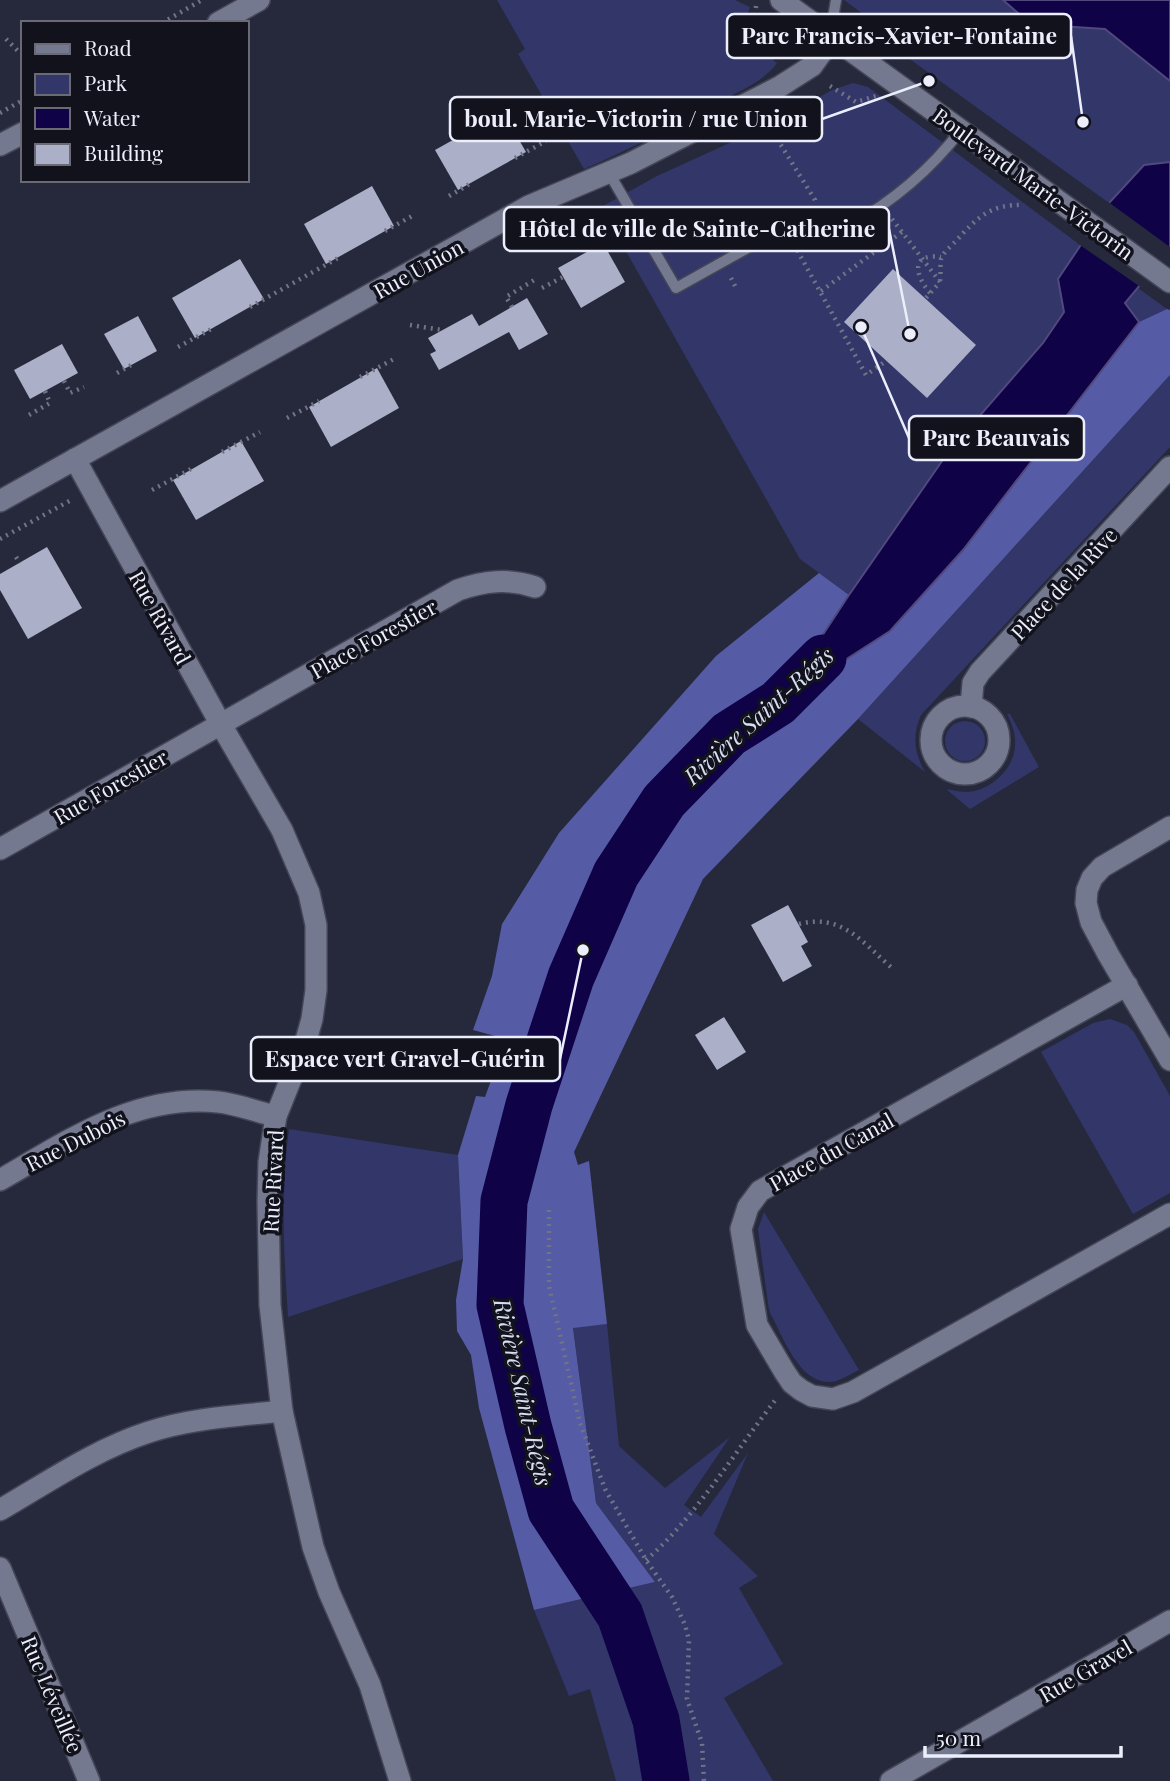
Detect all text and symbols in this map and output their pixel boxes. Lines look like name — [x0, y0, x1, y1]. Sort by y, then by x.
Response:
callout: Parc Francis-Xavier-Fontaine — [727, 14, 1071, 58]
text: Parc Francis-Xavier-Fontaine — [741, 19, 1057, 50]
legend — [21, 21, 248, 182]
text: Road — [84, 33, 132, 61]
text: Park — [84, 68, 128, 96]
callout: boul. Marie-Victorin / rue Union — [450, 97, 822, 141]
street label: Boulevard Marie-Victorin — [928, 101, 1140, 266]
text: boul. Marie-Victorin / rue Union — [464, 102, 808, 133]
text: Water — [83, 103, 140, 131]
text: Building — [84, 138, 163, 166]
callout: Hôtel de ville de Sainte-Catherine — [504, 207, 889, 251]
text: Hôtel de ville de Sainte-Catherine — [519, 212, 875, 243]
street label: Rue Union — [368, 232, 468, 304]
callout: Parc Beauvais — [909, 416, 1084, 460]
text: Parc Beauvais — [922, 421, 1070, 452]
street label: Place de la Rive — [1004, 521, 1122, 645]
street label: Rue Rivard — [124, 565, 198, 669]
street label: Place Forestier — [305, 591, 442, 684]
water label: Rivière Saint-Régis — [676, 639, 840, 791]
street label: Rue Forestier — [48, 742, 173, 830]
callout: Espace vert Gravel-Guérin — [251, 1037, 560, 1081]
text: Espace vert Gravel-Guérin — [265, 1042, 545, 1073]
street label: Rue Dubois — [21, 1103, 129, 1177]
street label: Place du Canal — [764, 1105, 898, 1197]
street label: Rue Rivard — [255, 1129, 289, 1233]
water label: Rivière Saint-Régis — [487, 1294, 561, 1489]
street label: Rue Léveillée — [16, 1631, 90, 1757]
street label: Rue Gravel — [1033, 1632, 1137, 1708]
scale bar — [925, 1714, 1121, 1758]
text: 50 m — [936, 1723, 982, 1751]

